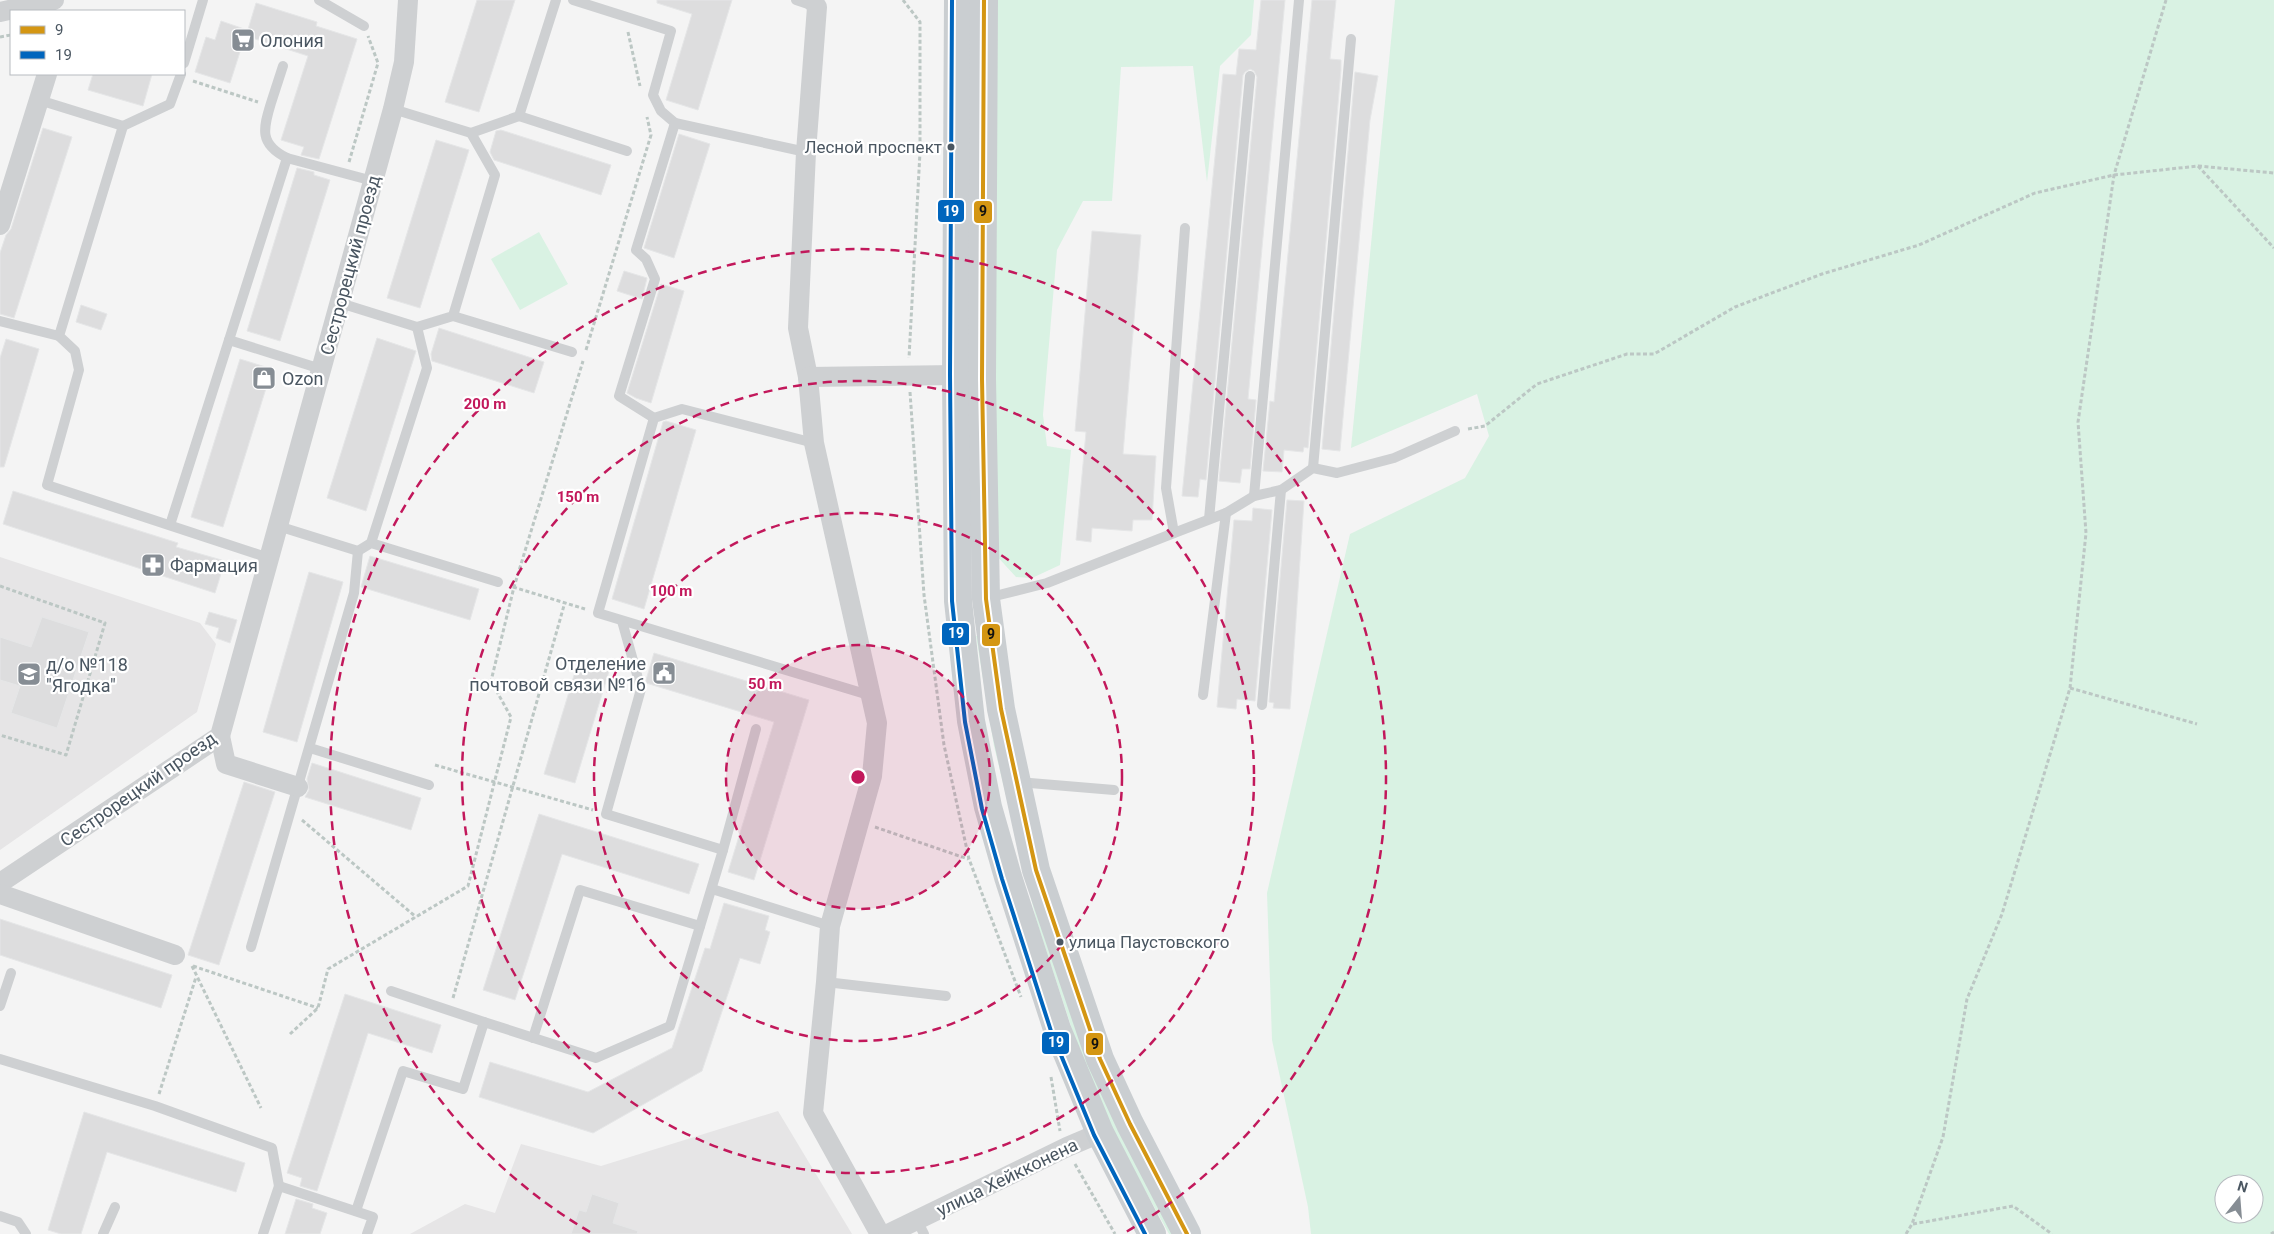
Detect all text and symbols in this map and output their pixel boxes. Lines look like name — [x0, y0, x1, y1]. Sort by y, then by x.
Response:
legend — [10, 10, 185, 75]
text: 9 — [55, 21, 63, 39]
supermarket icon: Олония — [230, 27, 256, 53]
place label: Олония — [260, 30, 324, 51]
text: 19 — [55, 46, 72, 64]
place label: Лесной проспект — [804, 137, 942, 157]
marker: Лесной проспект — [946, 142, 956, 152]
street label: Сестрорецкий проезд — [316, 173, 384, 357]
line badge: 19 — [937, 199, 965, 223]
line badge: 9 — [973, 200, 993, 224]
text: 19 — [943, 203, 959, 219]
text: 9 — [979, 203, 987, 219]
shop icon: Ozon — [251, 365, 277, 391]
place label: Ozon — [282, 368, 323, 389]
text: 200 m — [464, 395, 506, 413]
text: 150 m — [557, 488, 599, 506]
pharmacy icon: Фармация — [140, 552, 166, 578]
place label: Фармация — [170, 555, 258, 576]
text: 100 m — [650, 582, 692, 600]
line badge: 19 — [941, 622, 970, 646]
line badge: 9 — [981, 623, 1001, 647]
text: 19 — [948, 625, 964, 641]
text: 9 — [987, 626, 995, 642]
place label: Отделение почтовой связи №16 — [469, 653, 646, 695]
place label: д/о №118 "Ягодка" — [46, 654, 128, 696]
public building icon: Отделение почтовой связи №16 — [651, 660, 677, 686]
school or university icon: д/о №118 "Ягодка" — [16, 661, 42, 687]
text: 50 m — [748, 675, 782, 693]
street label: Сестрорецкий проезд — [56, 727, 220, 851]
centre of rings — [849, 768, 867, 786]
place label: улица Паустовского — [1069, 932, 1230, 952]
marker: улица Паустовского — [1055, 937, 1065, 947]
line badge: 19 — [1041, 1031, 1070, 1055]
line badge: 9 — [1085, 1032, 1104, 1056]
text: 19 — [1048, 1034, 1064, 1050]
text: 9 — [1091, 1036, 1099, 1052]
street label: улица Хейкконена — [933, 1134, 1081, 1220]
north arrow — [2214, 1174, 2264, 1224]
text: N — [2236, 1177, 2250, 1196]

